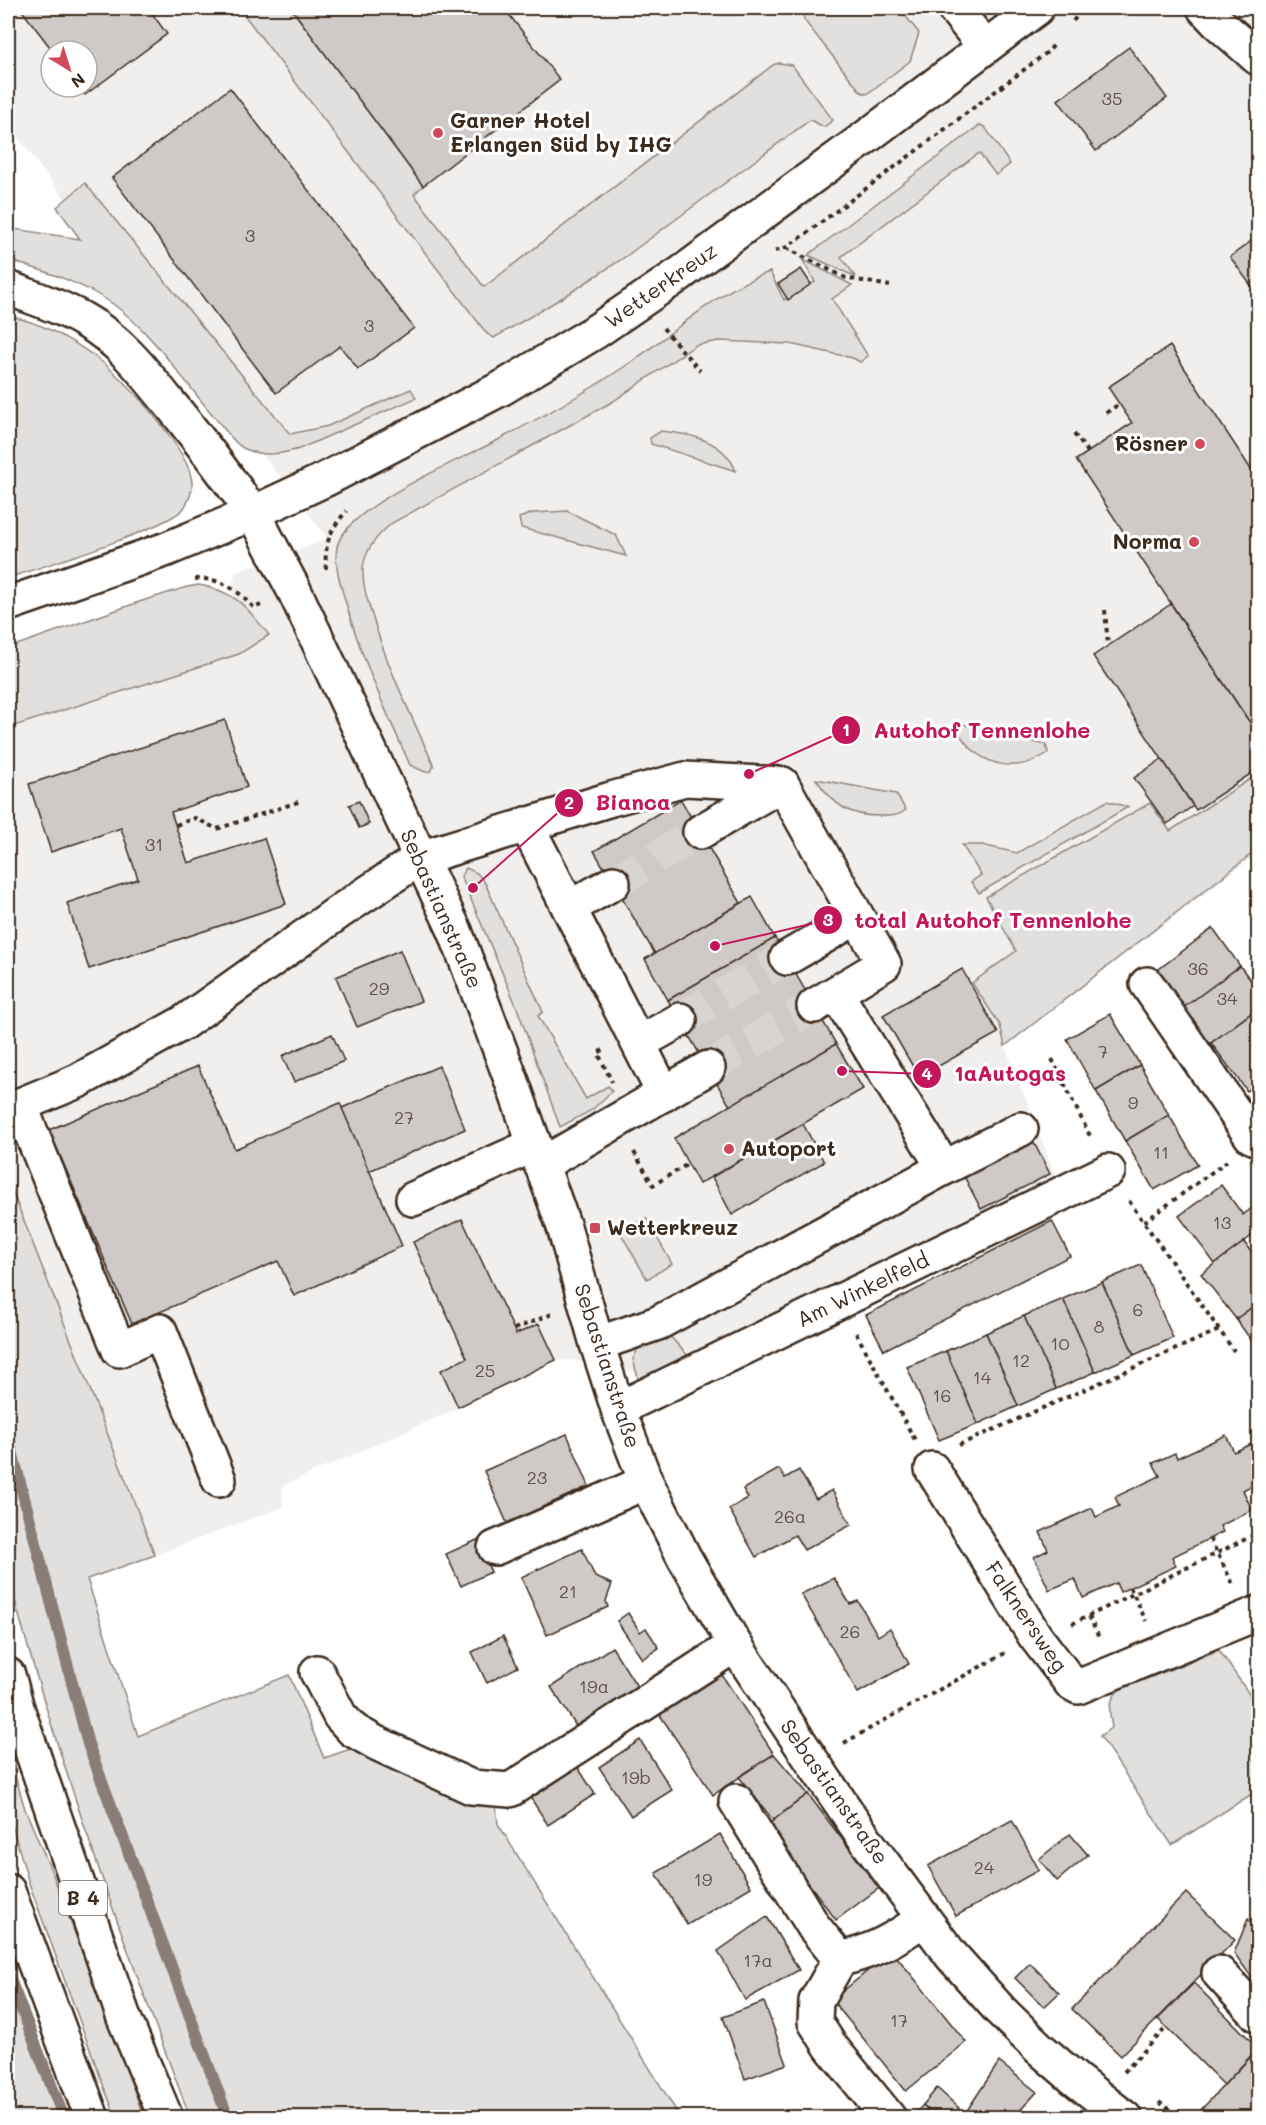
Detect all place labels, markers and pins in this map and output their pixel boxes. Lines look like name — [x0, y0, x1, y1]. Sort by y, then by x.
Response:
place label: Garner Hotel Erlangen Süd by IHG — [450, 106, 672, 158]
marker: Garner Hotel Erlangen Süd by IHG — [431, 126, 445, 140]
place label: Rösner — [1115, 429, 1188, 456]
marker: Rösner — [1193, 437, 1207, 451]
place label: Norma — [1113, 527, 1182, 554]
marker: Norma — [1187, 535, 1201, 549]
callout: Autohof Tennenlohe — [831, 710, 1102, 750]
callout: Bianca — [554, 783, 683, 823]
callout: total Autohof Tennenlohe — [813, 900, 1144, 940]
callout: 1aAutogas — [912, 1054, 1078, 1094]
place label: Autoport — [741, 1134, 836, 1161]
marker: Autoport — [722, 1142, 736, 1156]
place label: Wetterkreuz — [607, 1213, 738, 1240]
marker: Wetterkreuz — [588, 1221, 602, 1235]

